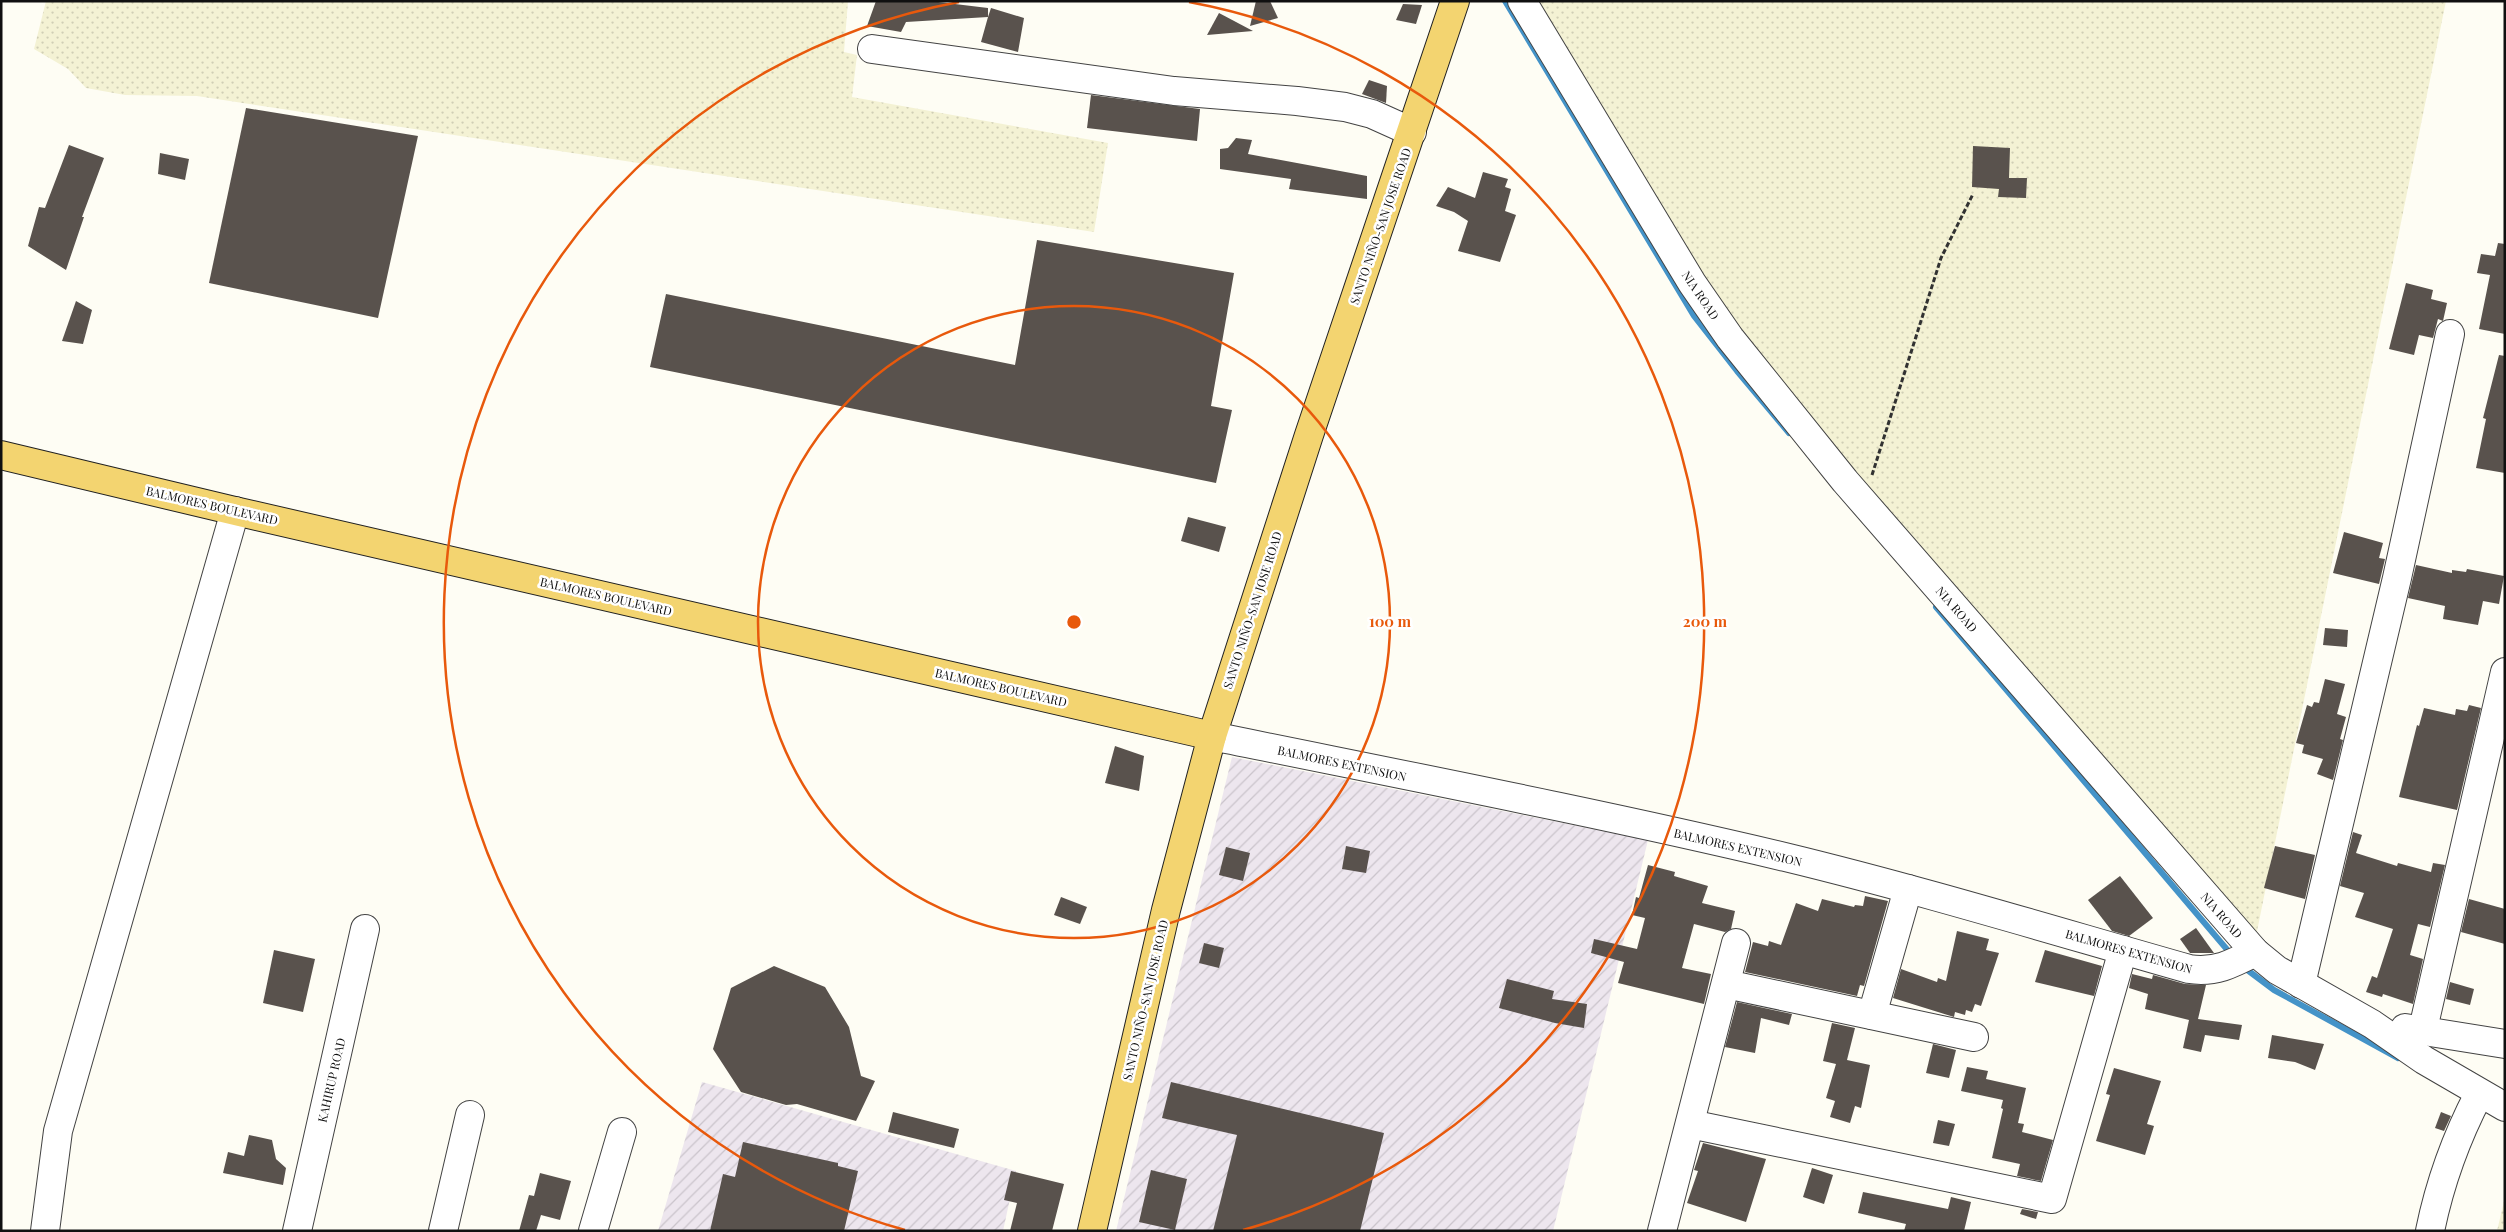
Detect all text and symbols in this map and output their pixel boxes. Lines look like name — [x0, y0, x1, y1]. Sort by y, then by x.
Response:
street label: SANTO NIÑO-SAN JOSE ROAD — [1346, 145, 1414, 306]
street label: NIA ROAD — [1679, 267, 1723, 323]
street label: BALMORES BOULEVARD — [144, 482, 280, 528]
street label: SANTO NIÑO-SAN JOSE ROAD — [1219, 529, 1285, 691]
street label: BALMORES BOULEVARD — [538, 573, 674, 619]
street label: NIA ROAD — [1933, 583, 1981, 635]
text: 100 m — [1369, 611, 1412, 631]
text: 200 m — [1683, 611, 1728, 631]
centre of rings — [1065, 613, 1083, 631]
street label: BALMORES BOULEVARD — [933, 664, 1069, 710]
street label: BALMORES EXTENSION — [1276, 742, 1408, 785]
street label: BALMORES EXTENSION — [1672, 824, 1804, 870]
street label: NIA ROAD — [2198, 889, 2246, 941]
street label: SANTO NIÑO-SAN JOSE ROAD — [1119, 918, 1171, 1082]
street label: BALMORES EXTENSION — [2064, 925, 2195, 977]
street label: KAHIRUP ROAD — [313, 1036, 349, 1124]

